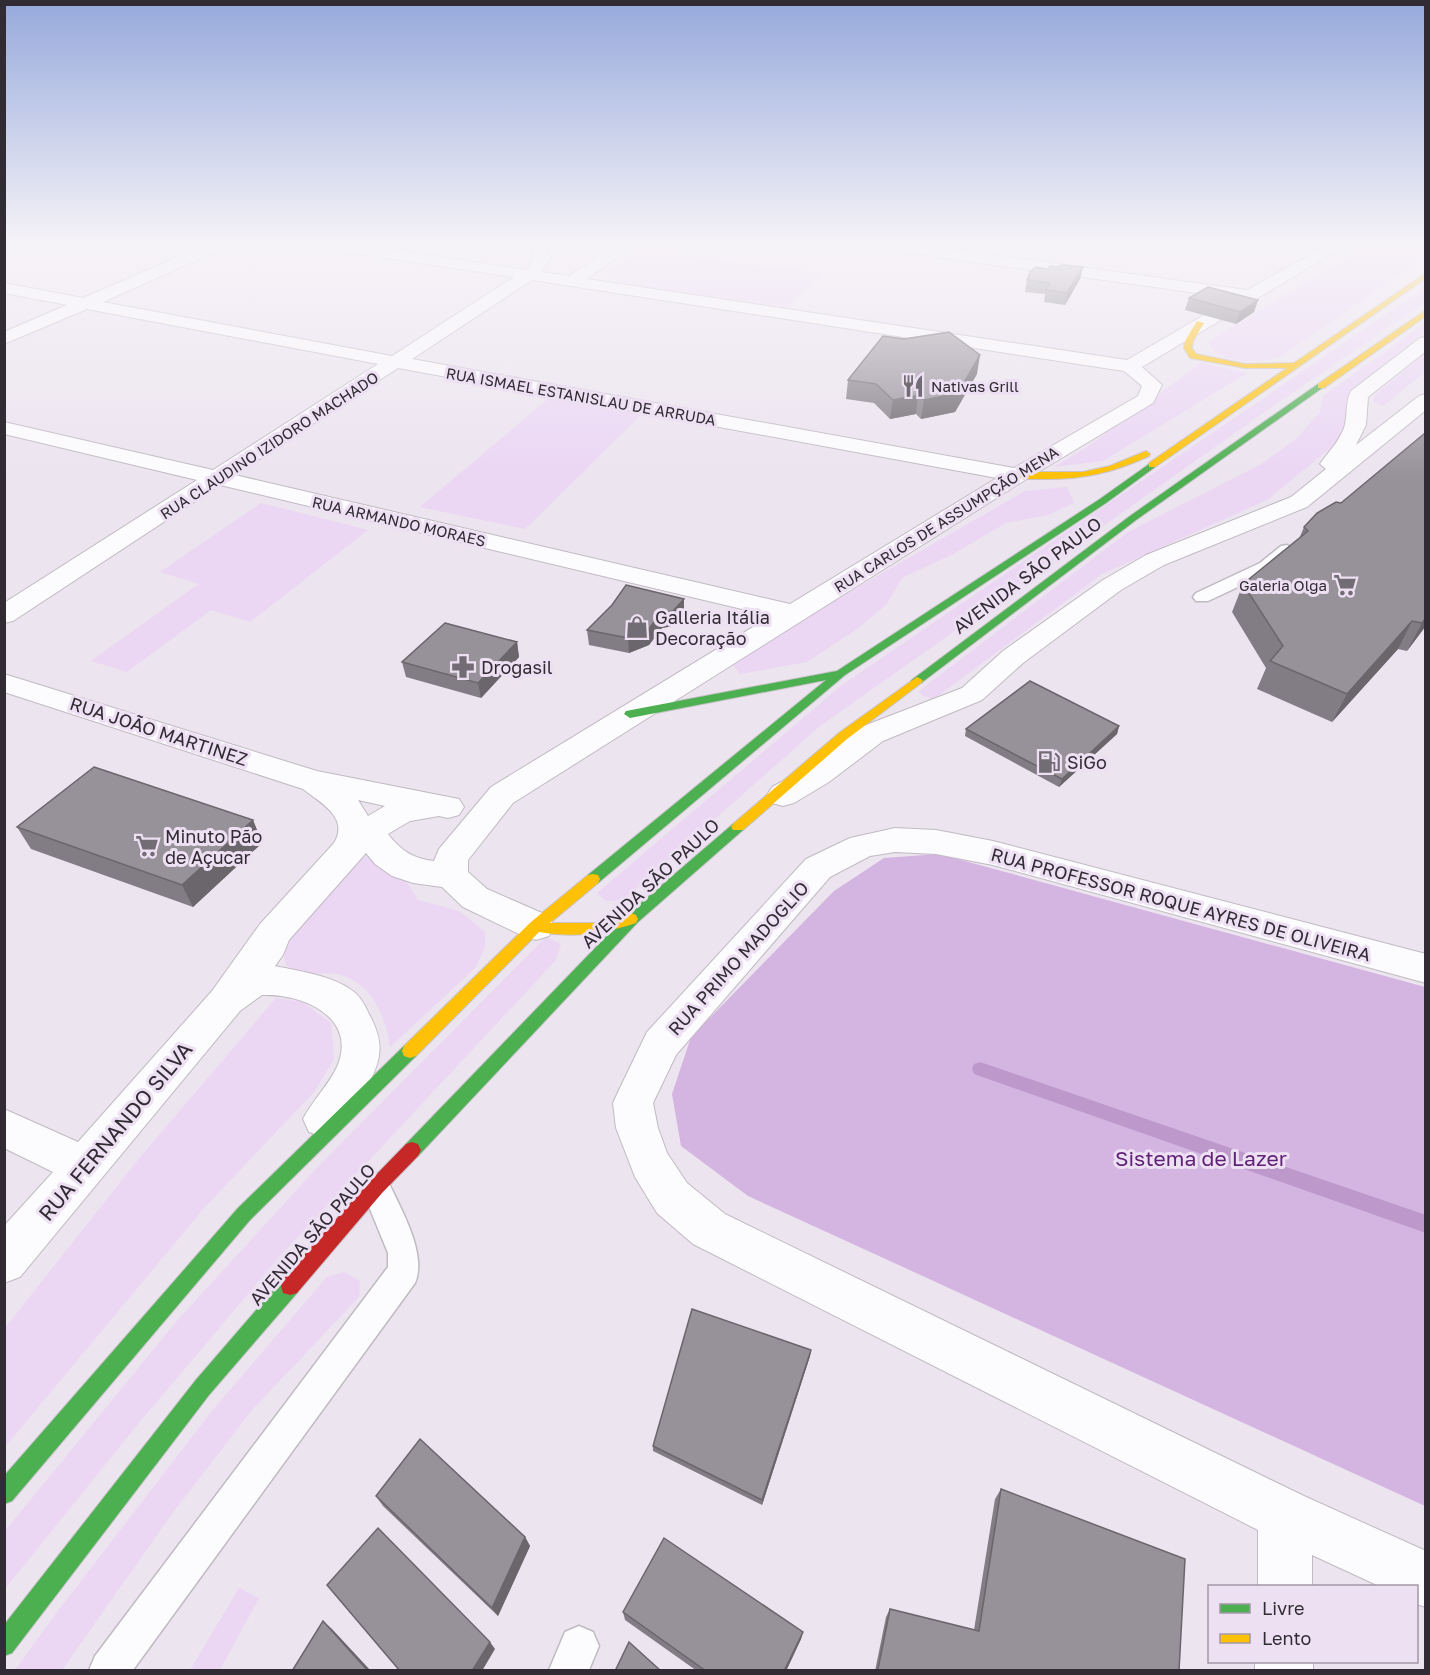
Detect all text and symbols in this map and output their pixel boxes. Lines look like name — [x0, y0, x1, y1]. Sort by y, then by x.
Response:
street label: RUA ISMAEL ESTANISLAU DE ARRUDA — [445, 363, 717, 429]
street label: RUA CLAUDINO IZIDORO MACHADO — [157, 368, 381, 522]
restaurant icon: Nativas Grill — [900, 373, 926, 399]
place label: Nativas Grill — [931, 377, 1019, 395]
street label: RUA CARLOS DE ASSUMPÇÃO MENA — [831, 442, 1061, 596]
street label: RUA ARMANDO MORAES — [311, 492, 487, 550]
street label: AVENIDA SÃO PAULO — [948, 512, 1106, 638]
supermarket icon: Galeria Olga — [1332, 572, 1358, 598]
place label: Galeria Olga — [1239, 576, 1327, 594]
place label: Galleria Itália Decoração — [655, 606, 770, 649]
shop icon: Galleria Itália Decoração — [624, 614, 650, 640]
pharmacy icon: Drogasil — [450, 654, 476, 680]
place label: Drogasil — [481, 656, 553, 678]
street label: RUA JOÃO MARTINEZ — [67, 692, 251, 770]
fuel station icon: SiGo — [1036, 749, 1062, 775]
place label: SiGo — [1067, 751, 1107, 773]
street label: AVENIDA SÃO PAULO — [577, 813, 723, 953]
place label: Minuto Pão de Açucar — [165, 825, 262, 868]
supermarket icon: Minuto Pão de Açucar — [134, 833, 160, 859]
street label: RUA PROFESSOR ROQUE AYRES DE OLIVEIRA — [989, 843, 1373, 965]
street label: RUA PRIMO MADOGLIO — [663, 876, 813, 1040]
street label: RUA FERNANDO SILVA — [33, 1036, 197, 1226]
park label: Sistema de Lazer — [1115, 1145, 1287, 1171]
street label: AVENIDA SÃO PAULO — [245, 1159, 379, 1309]
legend — [1208, 1585, 1418, 1663]
text: Livre — [1262, 1597, 1304, 1619]
text: Lento — [1262, 1627, 1311, 1649]

